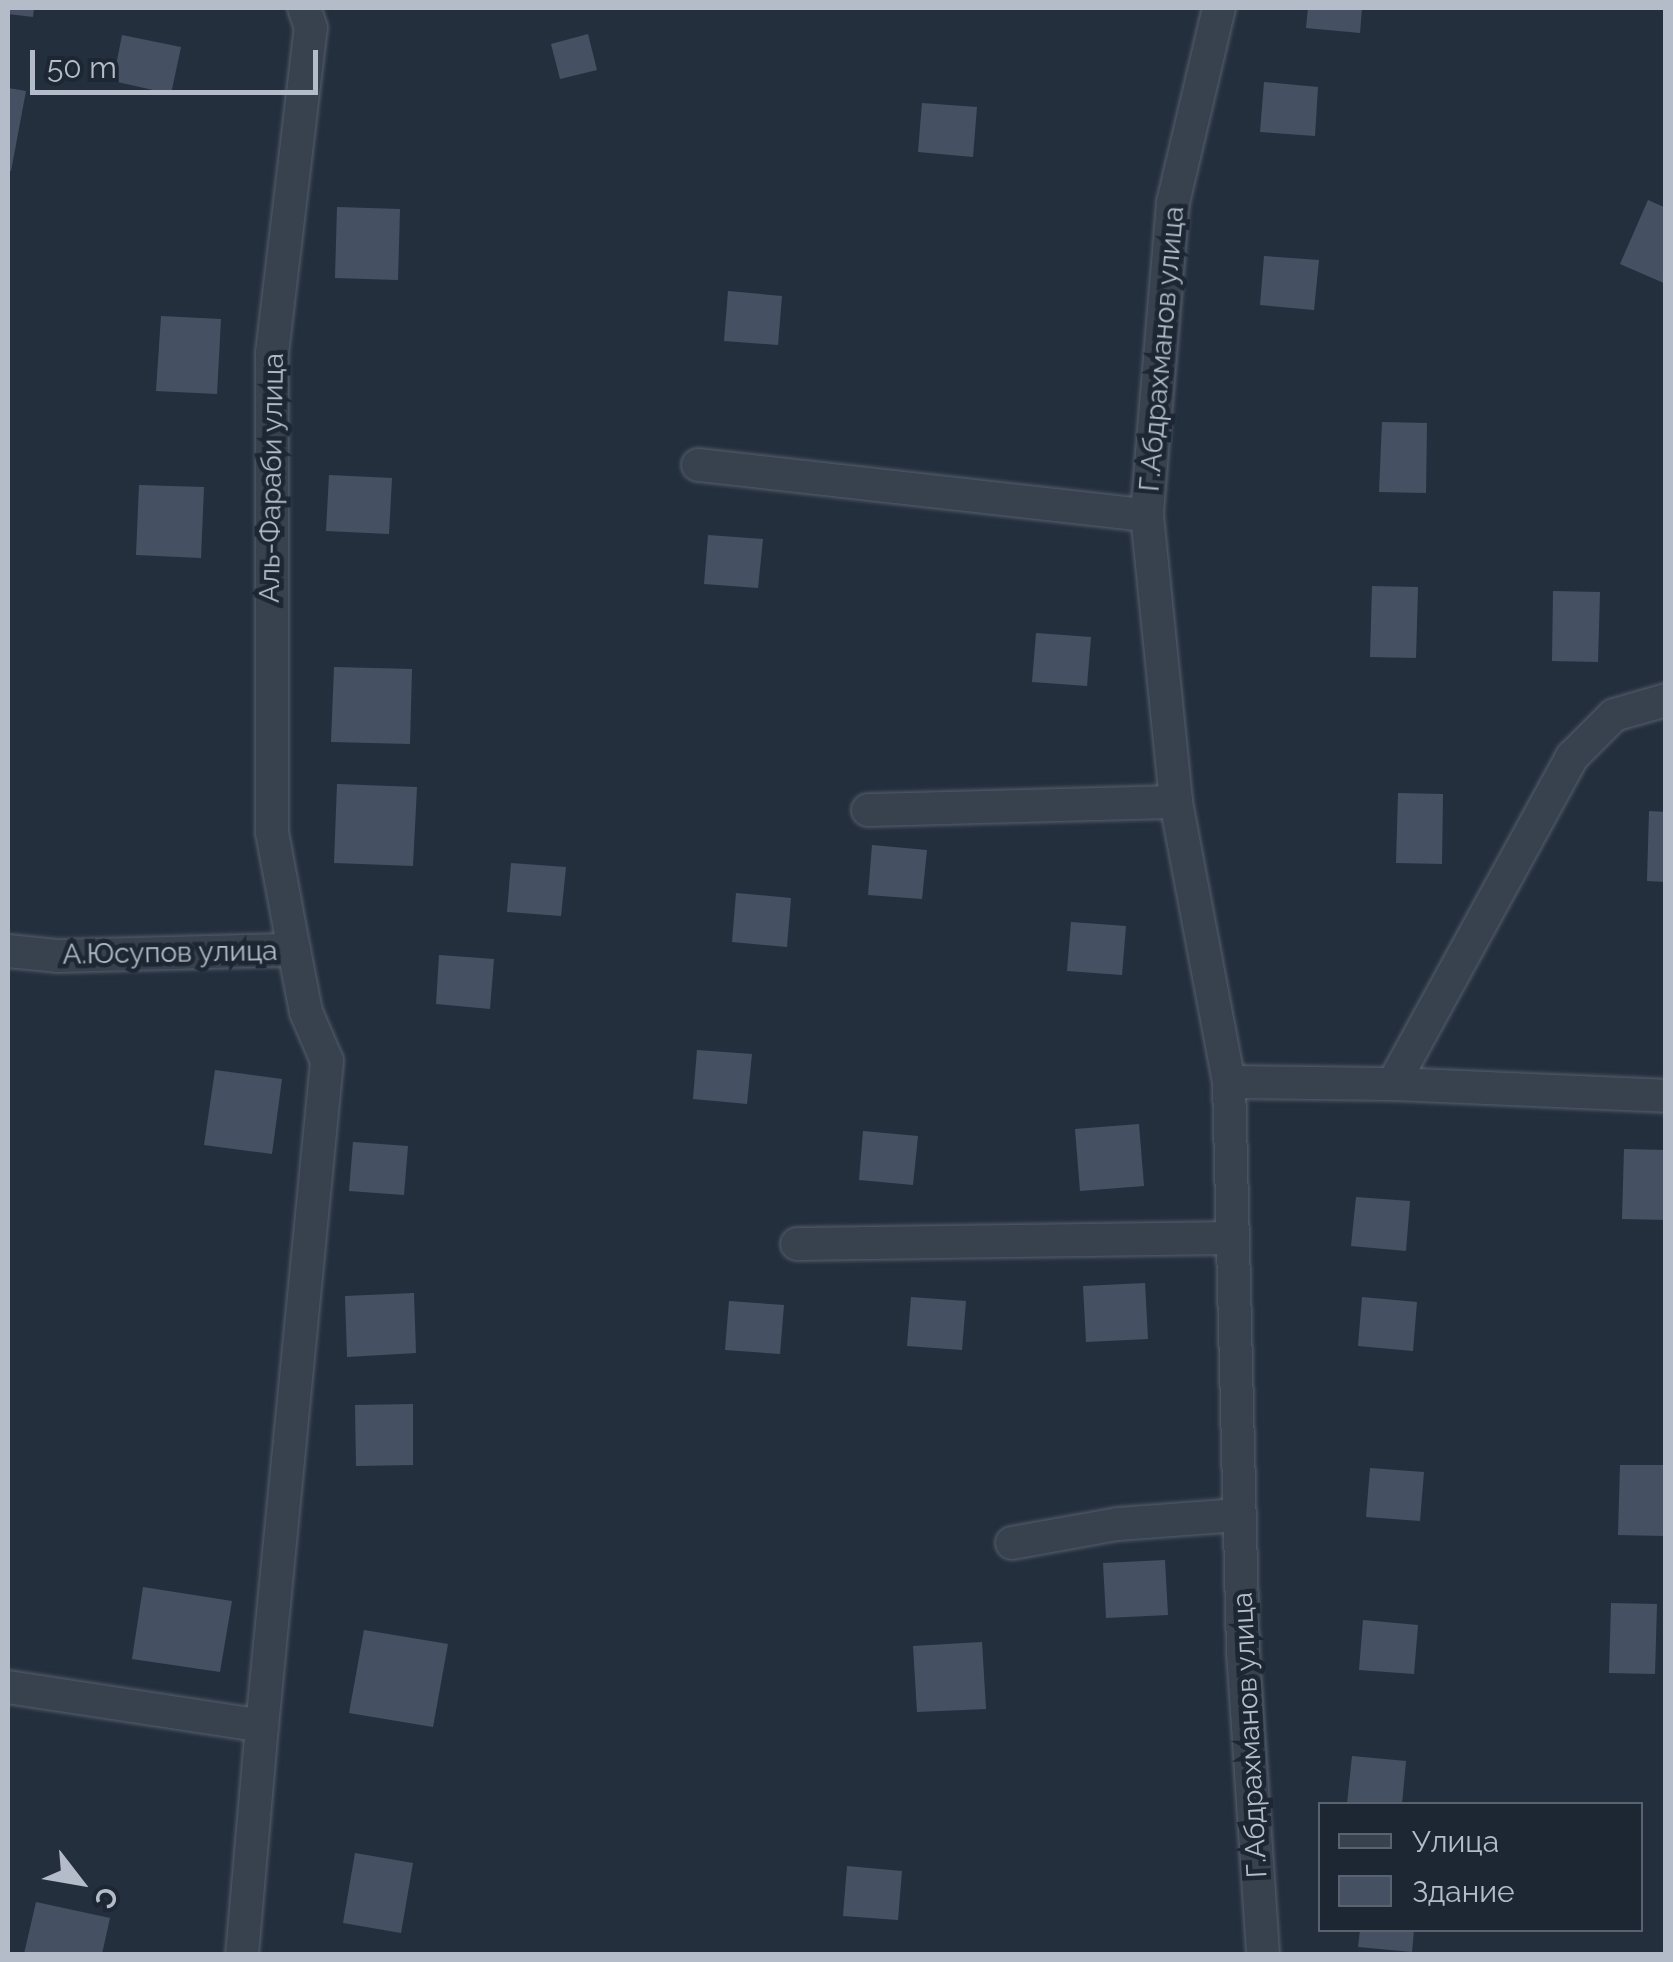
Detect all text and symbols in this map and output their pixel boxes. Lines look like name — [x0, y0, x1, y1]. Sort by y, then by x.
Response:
scale bar — [35, 30, 322, 92]
text: 50 m — [47, 50, 117, 85]
street label: Г.Абдрахманов улица — [1133, 205, 1191, 493]
street label: Аль-Фараби улица — [253, 352, 291, 604]
street label: А.Юсупов улица — [62, 934, 278, 972]
street label: Г.Абдрахманов улица — [1226, 1591, 1274, 1879]
legend — [1318, 1802, 1643, 1932]
text: Улица — [1412, 1824, 1499, 1859]
north arrow — [30, 1832, 130, 1932]
text: Здание — [1412, 1874, 1515, 1909]
text: С — [87, 1881, 125, 1914]

